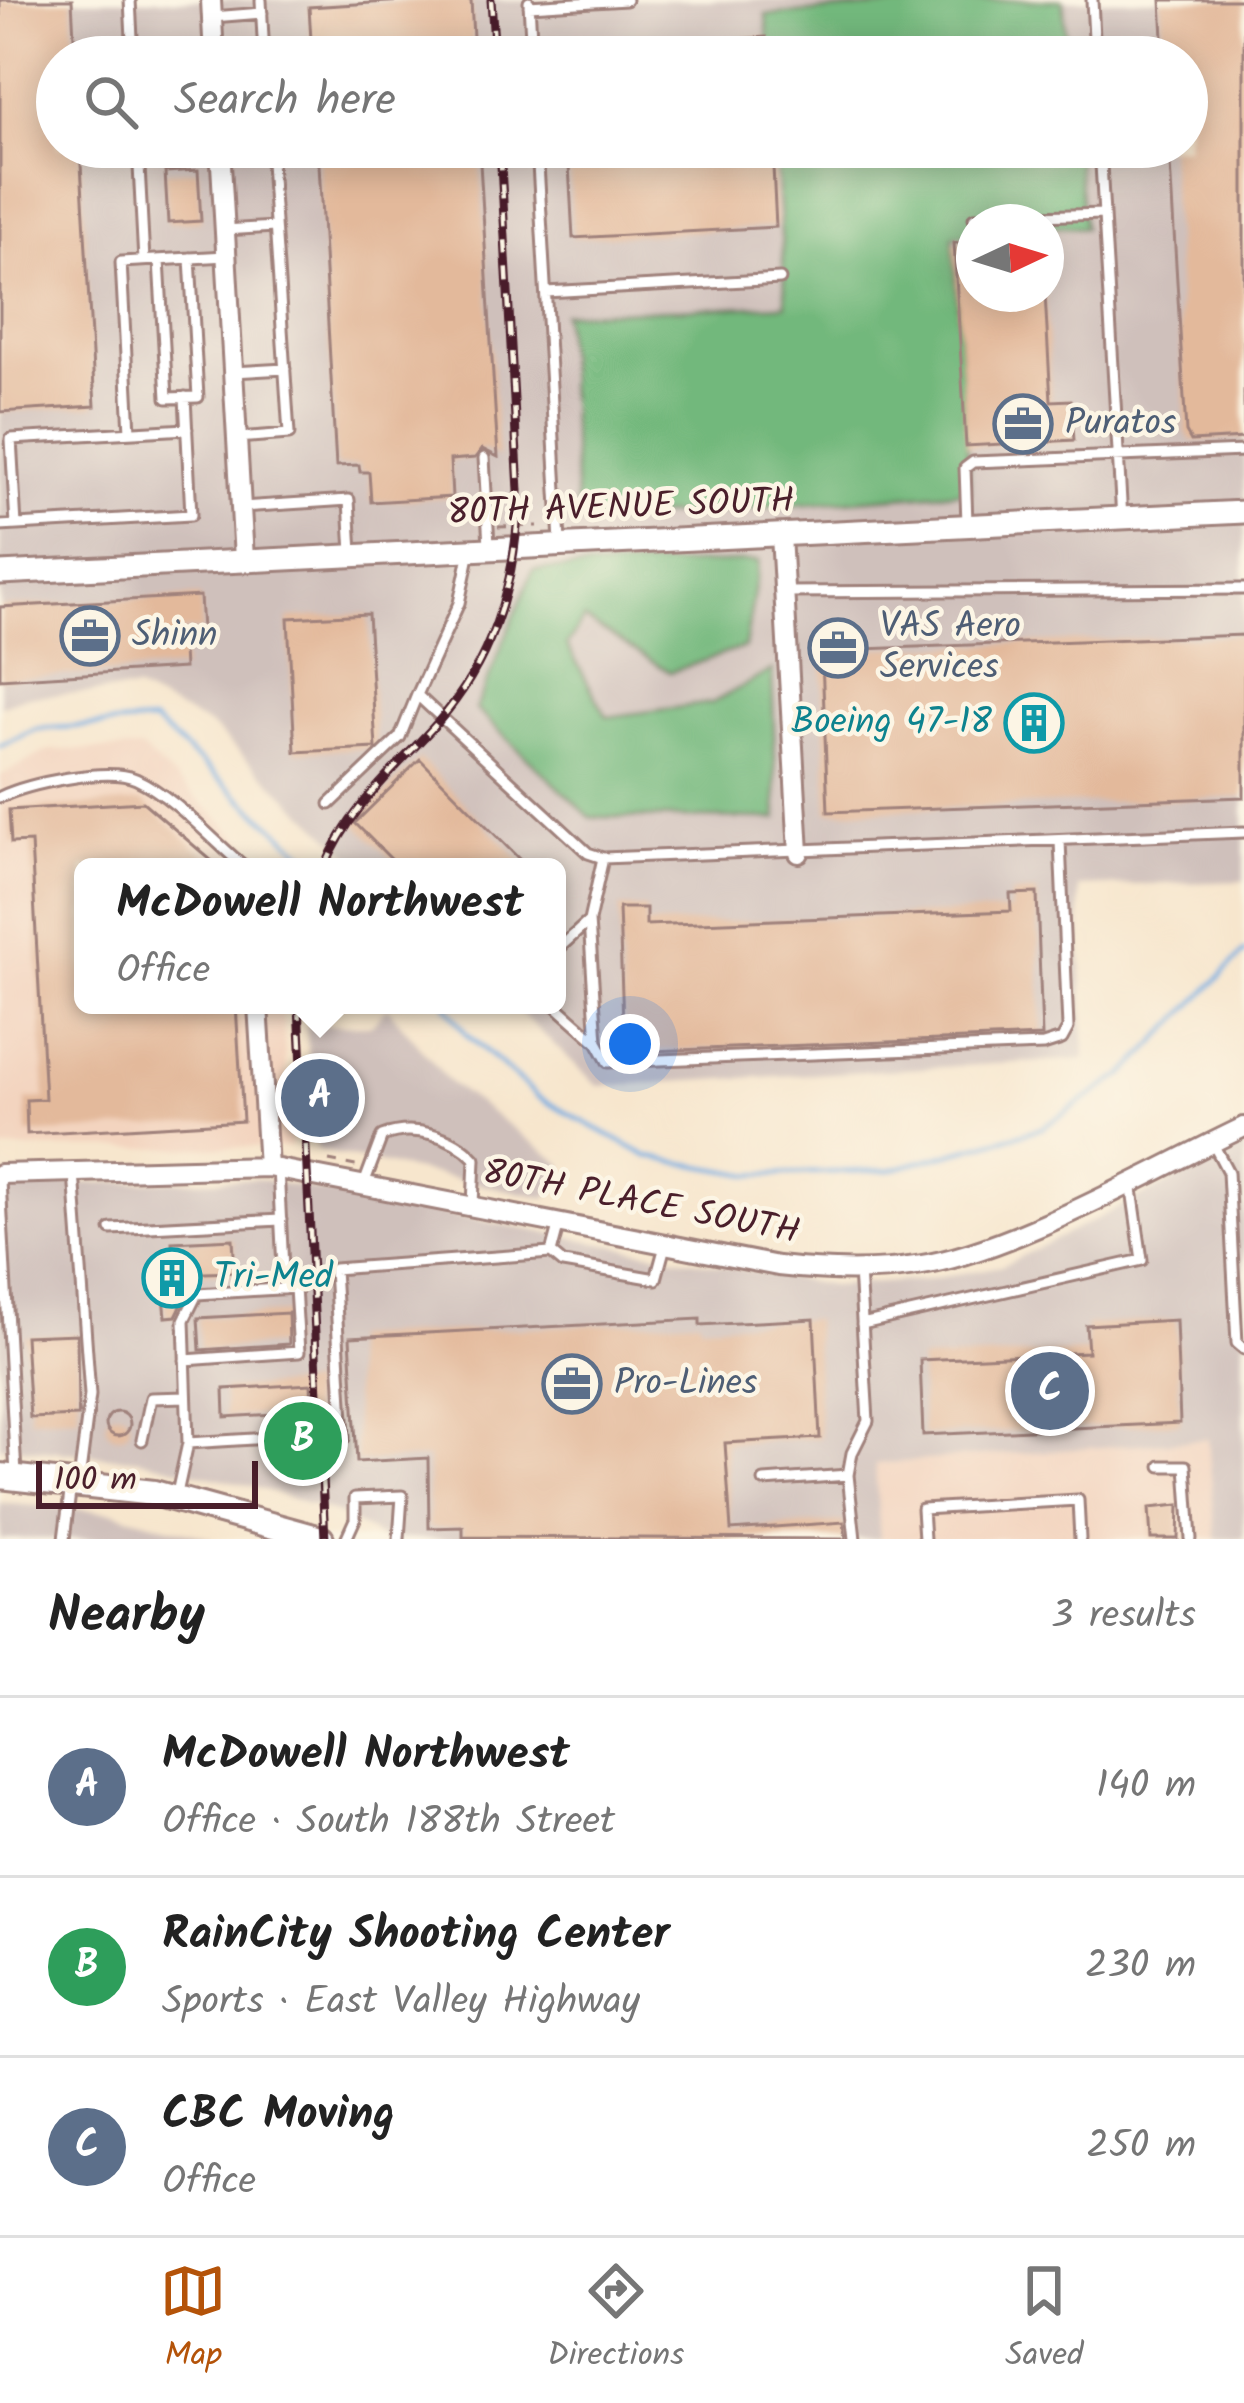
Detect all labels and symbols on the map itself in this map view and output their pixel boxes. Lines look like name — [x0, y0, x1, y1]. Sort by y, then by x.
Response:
north arrow — [956, 204, 1064, 312]
office icon: Puratos — [992, 393, 1054, 455]
place label: Puratos — [1065, 396, 1176, 453]
street label: 80TH AVENUE SOUTH — [447, 473, 795, 543]
place label: VAS Aero Services — [880, 599, 1021, 697]
office icon: Shinn — [59, 605, 121, 667]
place label: Shinn — [132, 608, 217, 665]
office icon: VAS Aero Services — [807, 617, 869, 679]
building icon: Boeing 47-18 — [1003, 692, 1065, 754]
place label: Boeing 47-18 — [791, 695, 992, 752]
your location — [600, 1014, 660, 1074]
pin: A — [281, 1053, 359, 1143]
street label: 80TH PLACE SOUTH — [478, 1144, 804, 1262]
building icon: Tri-Med — [141, 1247, 203, 1309]
place label: Tri-Med — [214, 1250, 334, 1307]
pin: C — [1011, 1346, 1089, 1436]
office icon: Pro-Lines — [541, 1353, 603, 1415]
place label: Pro-Lines — [614, 1356, 757, 1413]
pin: B — [264, 1396, 342, 1486]
scale bar — [36, 1455, 258, 1508]

